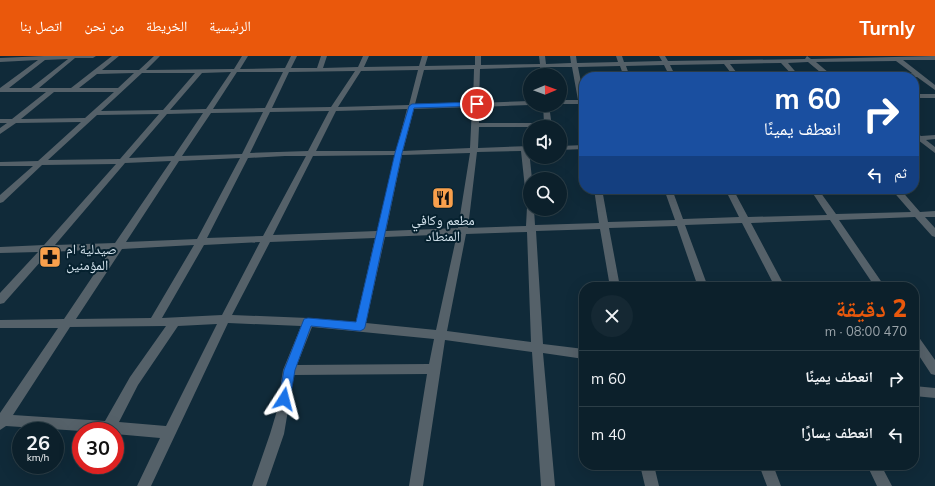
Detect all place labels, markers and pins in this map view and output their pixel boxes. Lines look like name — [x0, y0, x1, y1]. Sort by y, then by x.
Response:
pin — [460, 87, 494, 121]
restaurant icon: مطعم وكافي المنطاد — [430, 185, 456, 211]
place label: مطعم وكافي المنطاد — [411, 211, 475, 245]
place label: صيدلية ام المؤمنين — [66, 240, 117, 274]
pharmacy icon: صيدلية ام المؤمنين — [37, 244, 63, 270]

